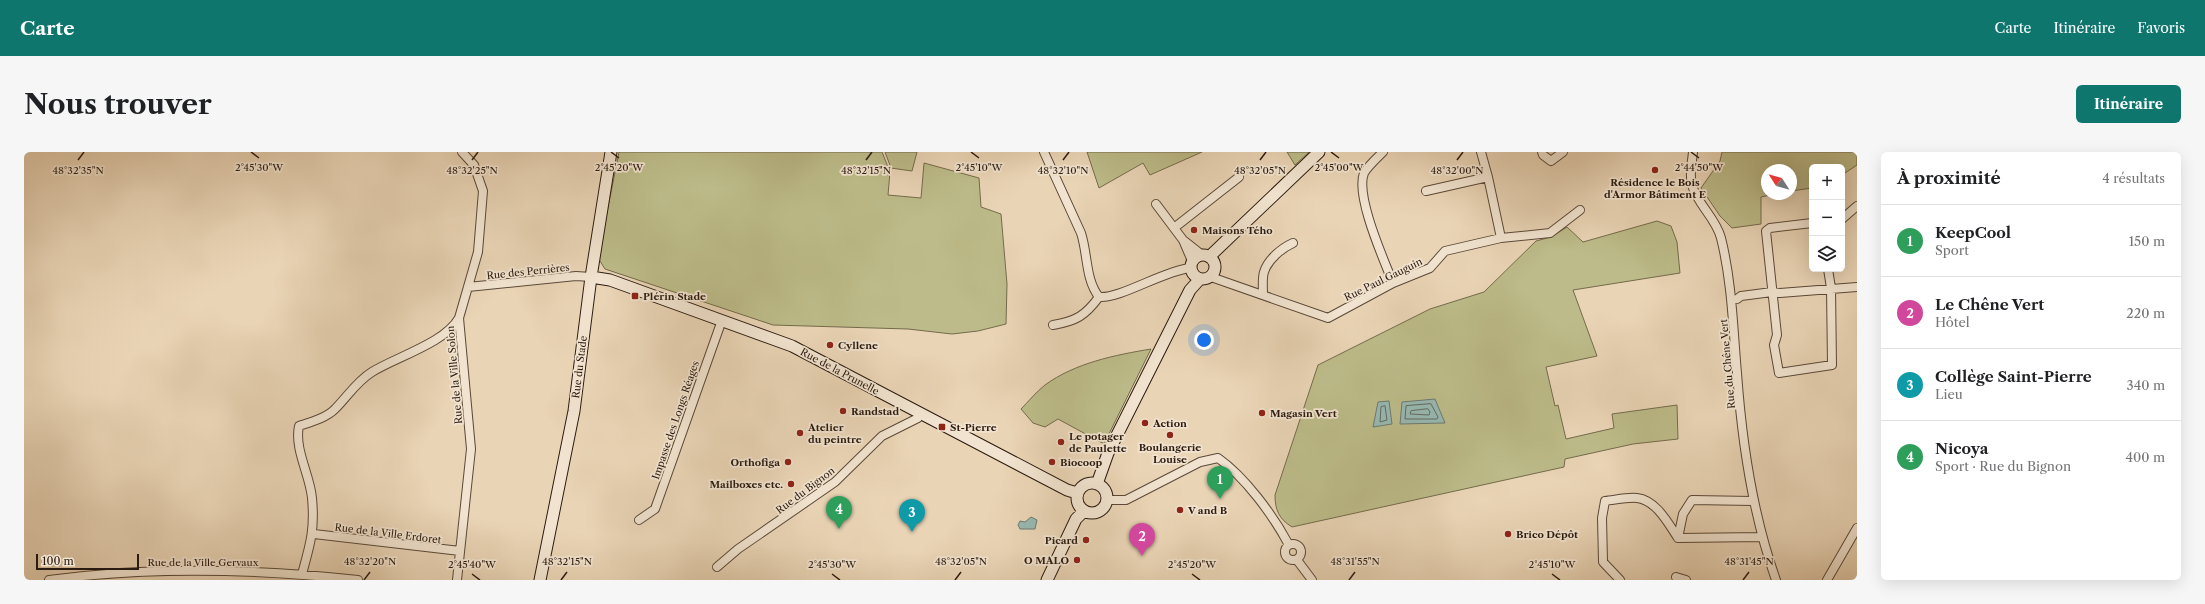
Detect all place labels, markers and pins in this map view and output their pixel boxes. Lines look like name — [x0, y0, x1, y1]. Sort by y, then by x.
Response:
marker: Résidence le Bois d'Armor Bâtiment E — [1650, 165, 1660, 175]
place label: Résidence le Bois d'Armor Bâtiment E — [1604, 176, 1706, 201]
place label: Maisons Tého — [1202, 224, 1273, 237]
marker: Maisons Tého — [1189, 225, 1199, 235]
place label: Plérin Stade — [643, 290, 706, 303]
marker: Plérin Stade — [630, 291, 640, 301]
place label: Cyllene — [838, 339, 878, 352]
marker: Cyllene — [825, 340, 835, 350]
place label: Randstad — [851, 405, 899, 418]
marker: Randstad — [838, 406, 848, 416]
place label: Magasin Vert — [1270, 407, 1337, 420]
marker: Magasin Vert — [1257, 408, 1267, 418]
place label: Action — [1152, 417, 1187, 430]
marker: Action — [1140, 418, 1150, 428]
place label: Atelier du peintre — [807, 421, 862, 446]
place label: St-Pierre — [950, 421, 997, 434]
marker: St-Pierre — [937, 422, 947, 432]
marker: Atelier du peintre — [795, 428, 805, 438]
place label: Le potager de Paulette — [1069, 430, 1127, 455]
marker: Boulangerie Louise — [1165, 430, 1175, 440]
marker: Le potager de Paulette — [1056, 437, 1066, 447]
place label: Boulangerie Louise — [1139, 441, 1201, 466]
place label: Orthofiga — [730, 456, 780, 469]
place label: Biocoop — [1060, 456, 1103, 469]
marker: Orthofiga — [783, 457, 793, 467]
marker: Biocoop — [1047, 457, 1057, 467]
pin: 1 — [1207, 466, 1233, 499]
place label: Mailboxes etc. — [709, 478, 783, 491]
marker: Mailboxes etc. — [786, 479, 796, 489]
pin: 4 — [826, 496, 852, 529]
pin: 3 — [899, 499, 925, 532]
place label: V and B — [1187, 504, 1228, 517]
marker: V and B — [1175, 505, 1185, 515]
pin: 2 — [1129, 523, 1155, 556]
place label: Brico Dépôt — [1516, 528, 1578, 541]
marker: Brico Dépôt — [1503, 529, 1513, 539]
place label: Picard — [1045, 534, 1078, 547]
marker: Picard — [1081, 535, 1091, 545]
place label: O MALO — [1024, 554, 1069, 567]
marker: O MALO — [1072, 555, 1082, 565]

